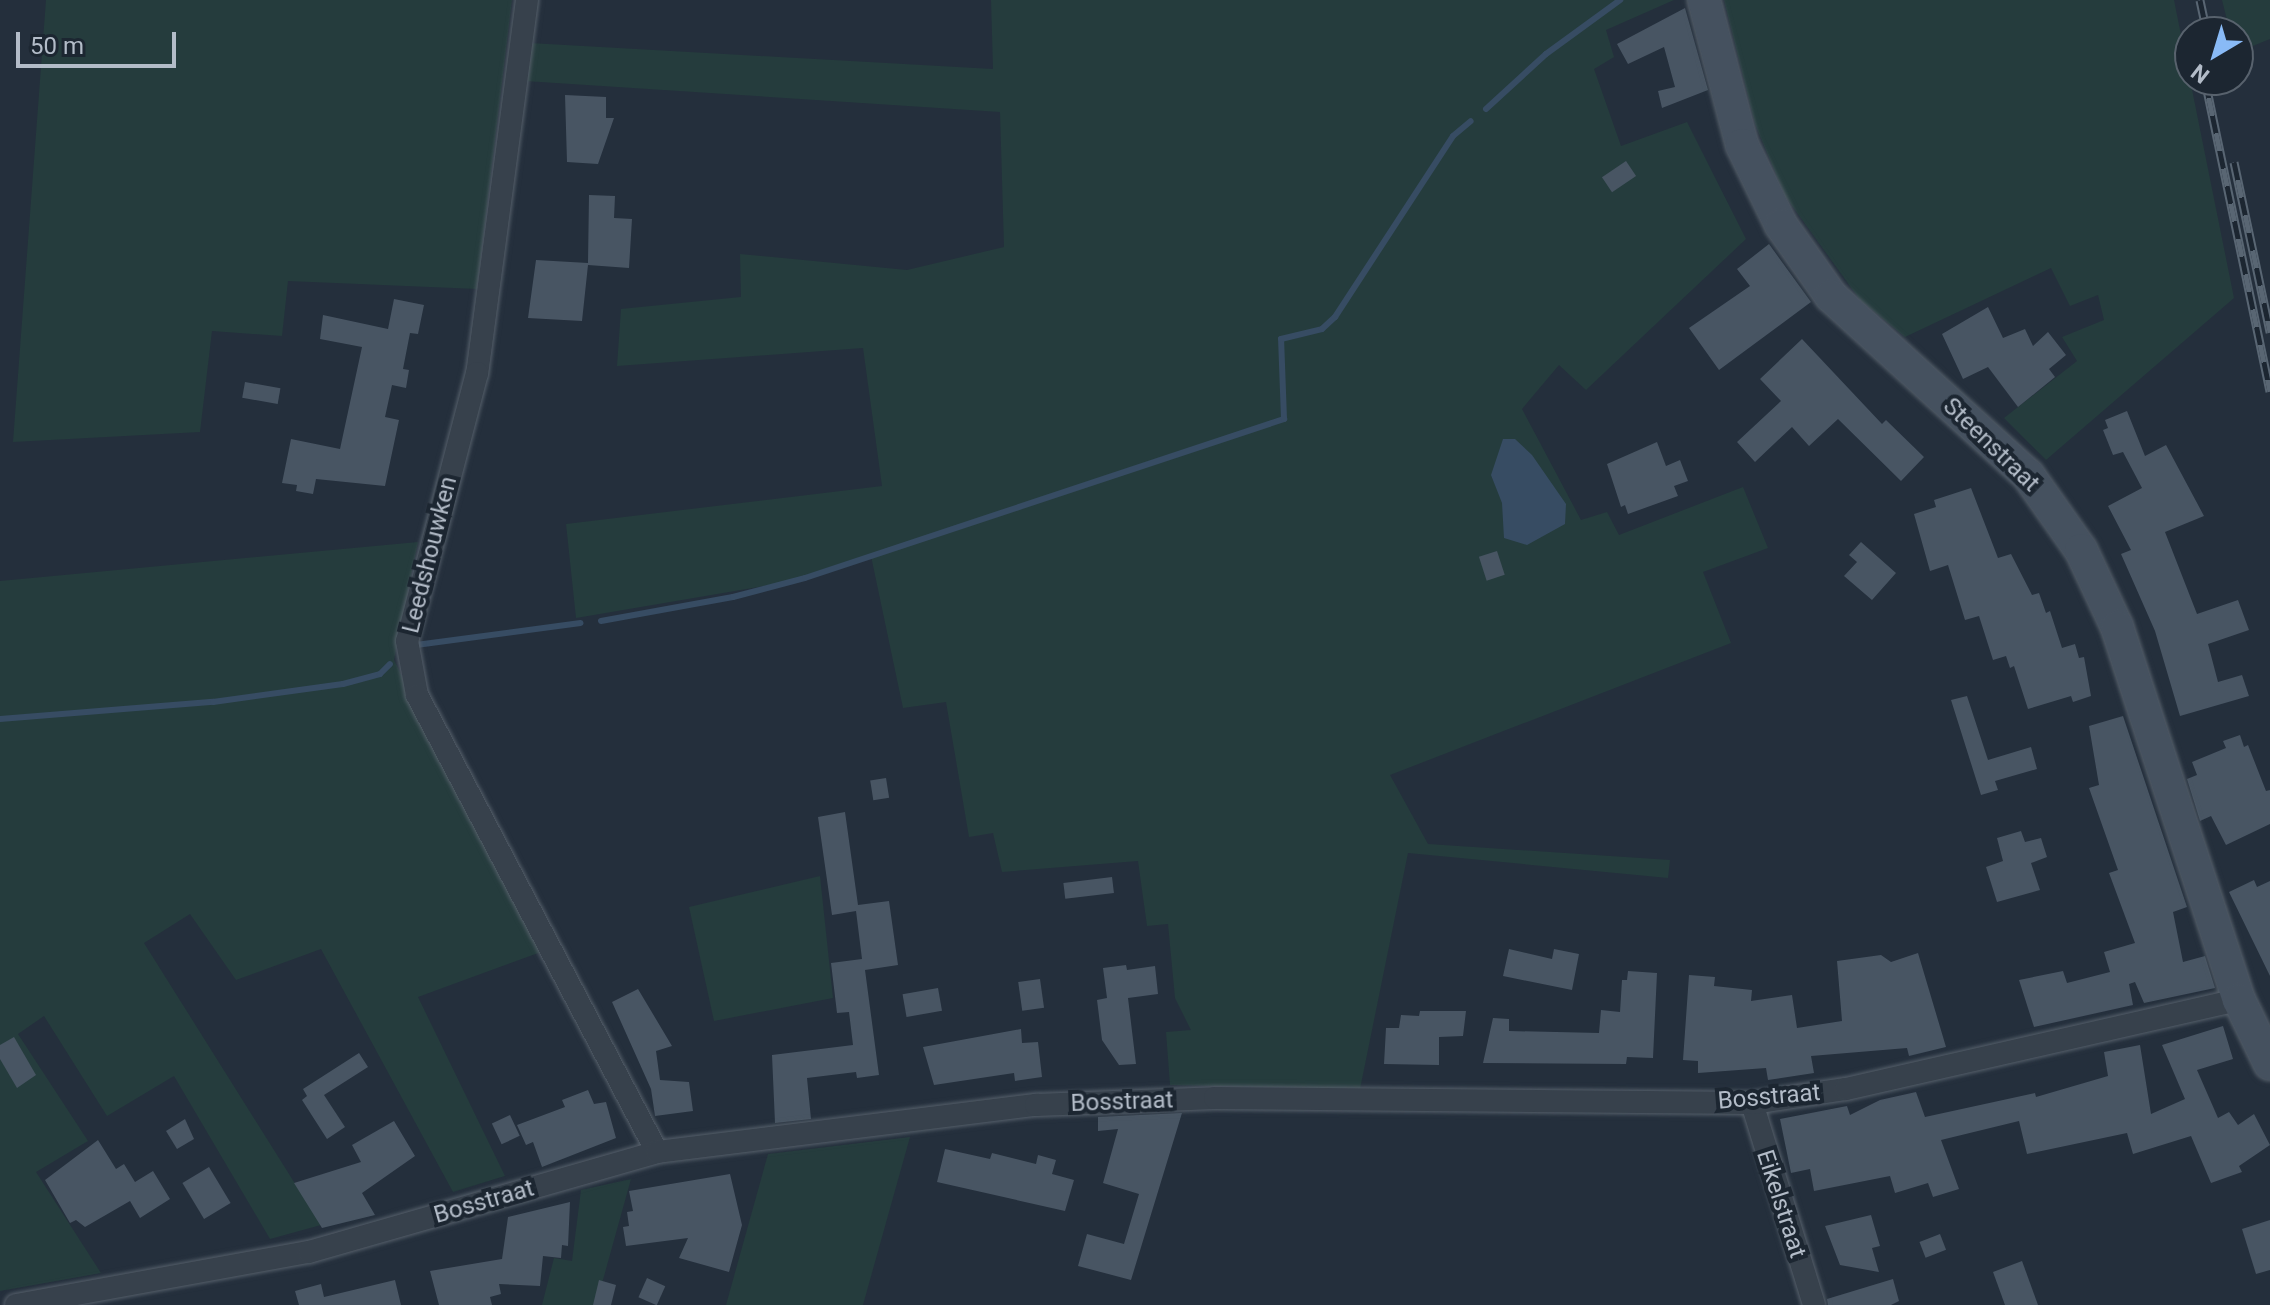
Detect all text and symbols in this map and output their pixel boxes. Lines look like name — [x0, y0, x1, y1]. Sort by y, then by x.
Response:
scale bar — [20, 16, 180, 66]
north arrow — [2174, 16, 2254, 96]
text: 50 m — [30, 32, 84, 60]
text: N — [2186, 59, 2214, 88]
street label: Steenstraat — [1937, 392, 2045, 498]
street label: Leedshouwken — [397, 474, 463, 636]
street label: Bosstraat — [1716, 1078, 1822, 1116]
street label: Bosstraat — [1070, 1086, 1174, 1118]
street label: Eikelstraat — [1750, 1146, 1812, 1262]
street label: Bosstraat — [431, 1174, 537, 1230]

